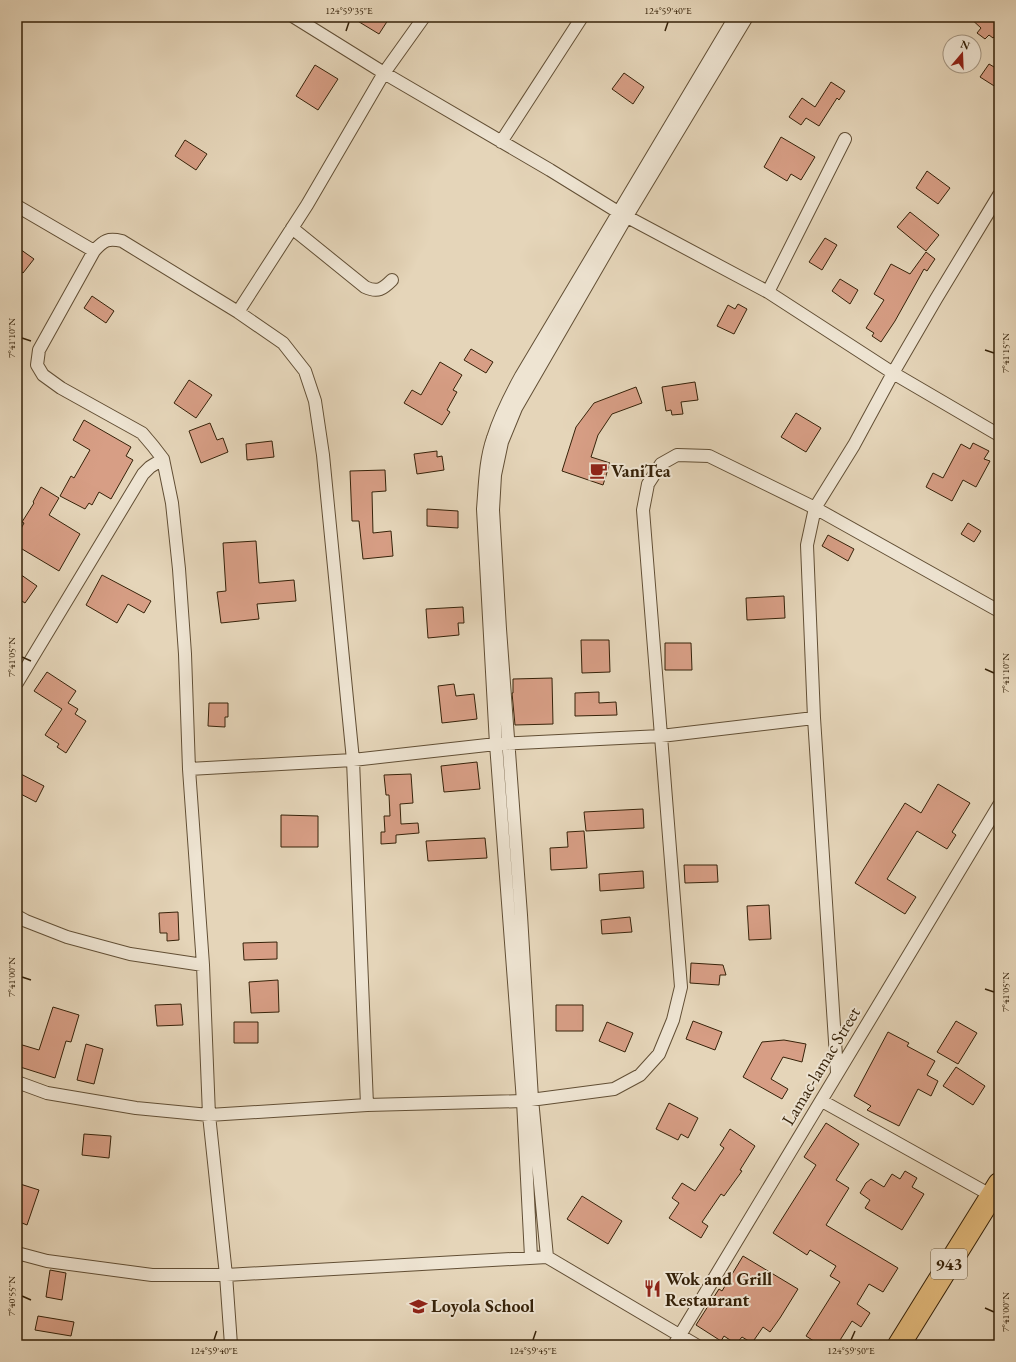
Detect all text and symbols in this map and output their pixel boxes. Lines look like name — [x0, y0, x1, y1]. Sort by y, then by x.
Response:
text: 124°59'35"E — [325, 4, 373, 17]
text: 124°59'40"E — [644, 4, 692, 17]
north arrow — [942, 34, 982, 74]
text: N — [959, 36, 972, 53]
text: 7°41'10"N — [5, 318, 18, 358]
text: 7°41'15"N — [999, 333, 1012, 373]
place label: VaniTea — [611, 459, 671, 482]
cafe icon: VaniTea — [588, 461, 608, 481]
text: 7°41'05"N — [5, 637, 18, 677]
text: 7°41'10"N — [999, 653, 1012, 693]
text: 7°41'00"N — [5, 957, 18, 997]
text: 7°41'05"N — [999, 972, 1012, 1012]
street label: Lamac-lamac Street — [776, 1002, 865, 1129]
road number: 943 — [931, 1249, 967, 1279]
place label: Wok and Grill Restaurant — [665, 1267, 772, 1311]
text: 7°40'55"N — [5, 1276, 18, 1316]
restaurant icon: Wok and Grill Restaurant — [642, 1279, 662, 1299]
text: 7°41'00"N — [999, 1292, 1012, 1332]
place label: Loyola School — [431, 1294, 534, 1317]
school or university icon: Loyola School — [408, 1296, 428, 1316]
text: 124°59'40"E — [190, 1344, 238, 1357]
text: 124°59'45"E — [509, 1344, 557, 1357]
text: 124°59'50"E — [827, 1344, 875, 1357]

